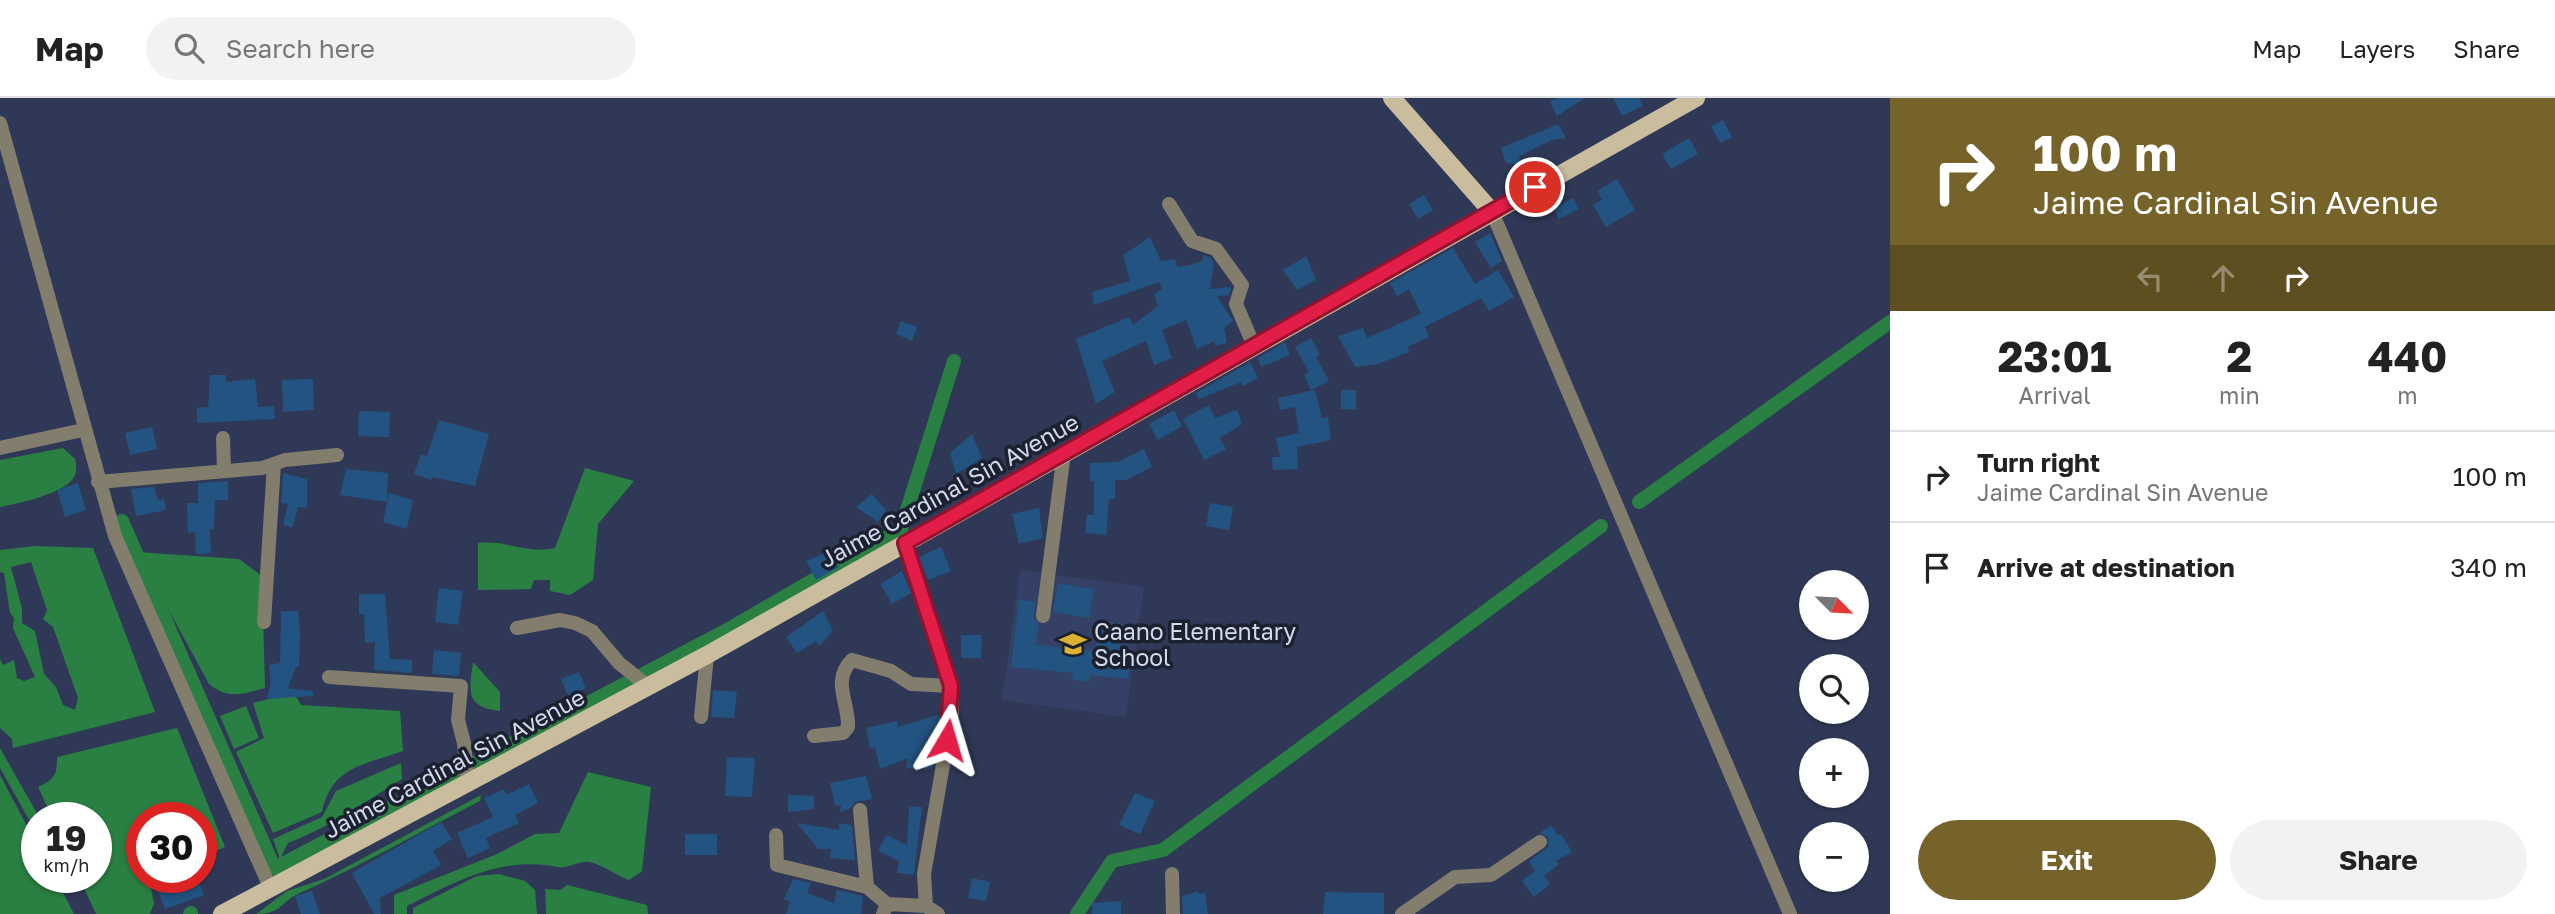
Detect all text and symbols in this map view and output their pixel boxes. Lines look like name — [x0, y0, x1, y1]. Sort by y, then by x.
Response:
search box — [146, 17, 636, 80]
text: Map — [35, 29, 104, 68]
icon: search — [170, 29, 208, 67]
text: Search here — [226, 33, 375, 64]
text: Map — [2252, 34, 2301, 63]
text: Layers — [2339, 34, 2415, 63]
text: Share — [2453, 34, 2520, 63]
text: 100 m — [2033, 123, 2177, 182]
icon: right — [1918, 126, 2009, 217]
pin — [1505, 157, 1565, 217]
icon: arrive — [1516, 168, 1554, 206]
text: Jaime Cardinal Sin Avenue — [2033, 183, 2438, 221]
icon: left — [2131, 259, 2169, 297]
icon: ahead — [2204, 259, 2242, 297]
icon: right — [2277, 259, 2315, 297]
text: 23:01 — [1998, 331, 2111, 381]
text: 2 — [2227, 331, 2252, 381]
text: 440 — [2367, 331, 2447, 381]
text: Arrival — [2019, 381, 2091, 409]
text: min — [2219, 381, 2260, 409]
text: m — [2397, 381, 2418, 409]
street label: Jaime Cardinal Sin Avenue — [815, 407, 1083, 573]
text: Turn right — [1977, 447, 2100, 478]
icon: right — [1918, 458, 1956, 496]
text: 100 m — [2453, 461, 2527, 492]
text: Jaime Cardinal Sin Avenue — [1977, 478, 2268, 506]
icon: arrive — [1918, 549, 1956, 587]
text: Arrive at destination — [1977, 552, 2235, 583]
text: 340 m — [2450, 552, 2527, 583]
north arrow — [1799, 570, 1869, 640]
map controls — [1799, 570, 1869, 892]
place label: Caano Elementary School — [1094, 617, 1296, 671]
school or university icon: Caano Elementary School — [1058, 629, 1088, 659]
button: search — [1799, 654, 1869, 724]
street label: Jaime Cardinal Sin Avenue — [319, 682, 589, 844]
position arrow — [910, 703, 984, 777]
button: + — [1799, 738, 1869, 808]
speed limit sign: 30 — [126, 802, 217, 893]
text: 19 — [46, 817, 87, 859]
button: Exit — [1918, 820, 2216, 900]
button: Share — [2230, 820, 2527, 900]
button: − — [1799, 822, 1869, 892]
text: km/h — [44, 854, 89, 876]

